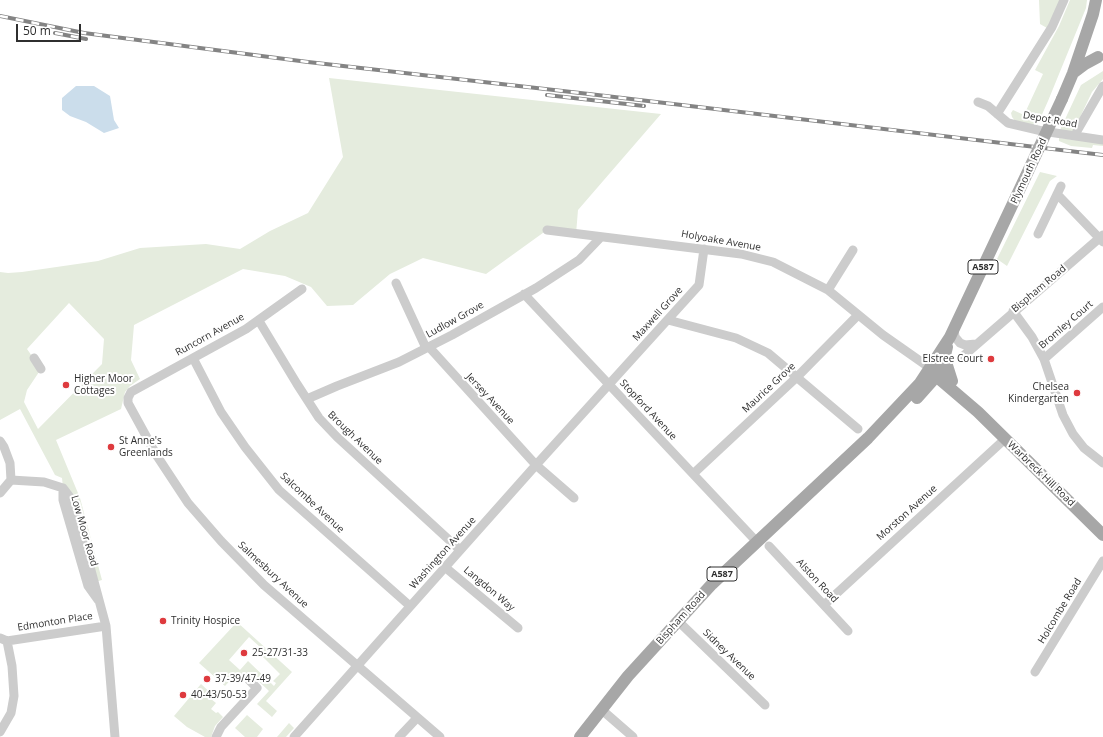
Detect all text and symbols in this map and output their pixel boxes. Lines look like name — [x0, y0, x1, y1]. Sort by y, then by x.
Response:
scale bar — [18, 16, 83, 42]
text: 50 m — [23, 22, 51, 39]
street label: Depot Road — [1022, 109, 1078, 131]
street label: Plymouth Road — [1009, 136, 1049, 206]
street label: Holyoake Avenue — [680, 228, 762, 254]
road number: A587 — [968, 260, 998, 274]
street label: Bispham Road — [1009, 263, 1069, 315]
street label: Maxwell Grove — [631, 284, 685, 344]
street label: Bromley Court — [1037, 298, 1095, 352]
street label: Ludlow Grove — [424, 299, 486, 341]
street label: Runcorn Avenue — [173, 311, 247, 359]
place label: Elstree Court — [923, 353, 983, 365]
marker: Elstree Court — [986, 354, 996, 364]
street label: Maurice Grove — [740, 360, 798, 416]
street label: Jersey Avenue — [463, 371, 517, 427]
place label: Higher Moor Cottages — [74, 373, 133, 396]
street label: Stopford Avenue — [617, 377, 679, 443]
marker: Higher Moor Cottages — [61, 380, 71, 390]
place label: Chelsea Kindergarten — [1008, 381, 1069, 404]
marker: Chelsea Kindergarten — [1072, 388, 1082, 398]
street label: Brough Avenue — [325, 409, 385, 467]
place label: St Anne's Greenlands — [119, 435, 173, 458]
street label: Warbreck Hill Road — [1005, 439, 1077, 509]
marker: St Anne's Greenlands — [106, 442, 116, 452]
street label: Salcombe Avenue — [278, 470, 346, 536]
street label: Morston Avenue — [874, 483, 940, 543]
street label: Low Moor Road — [68, 494, 100, 568]
street label: Washington Avenue — [407, 514, 479, 592]
street label: Salmesbury Avenue — [235, 539, 311, 611]
street label: Alston Road — [794, 557, 840, 605]
street label: Langdon Way — [461, 564, 517, 614]
road number: A587 — [707, 567, 737, 581]
street label: Holcombe Road — [1036, 576, 1084, 646]
street label: Bispham Road — [654, 589, 708, 647]
street label: Edmonton Place — [17, 610, 93, 634]
place label: Trinity Hospice — [171, 615, 240, 627]
marker: Trinity Hospice — [158, 616, 168, 626]
street label: Sidney Avenue — [700, 627, 758, 683]
place label: 25-27/31-33 — [252, 647, 308, 659]
marker: 25-27/31-33 — [239, 648, 249, 658]
place label: 37-39/47-49 — [215, 673, 271, 685]
marker: 37-39/47-49 — [202, 674, 212, 684]
place label: 40-43/50-53 — [191, 689, 247, 701]
marker: 40-43/50-53 — [178, 690, 188, 700]

